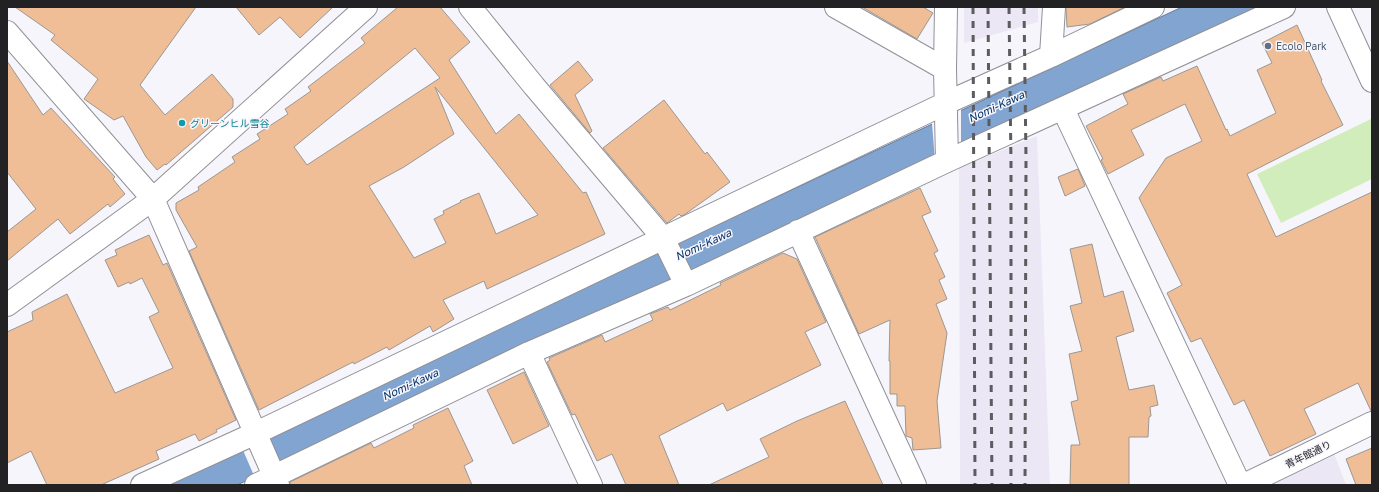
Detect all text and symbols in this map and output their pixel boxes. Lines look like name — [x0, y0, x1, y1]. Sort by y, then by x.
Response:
place label: Ecolo Park — [1276, 40, 1327, 52]
marker: Ecolo Park — [1263, 41, 1273, 51]
water label: Nomi-Kawa — [966, 87, 1027, 125]
place label: グリーンヒル雪谷 — [190, 117, 270, 129]
marker: グリーンヒル雪谷 — [177, 118, 187, 128]
water label: Nomi-Kawa — [673, 225, 734, 263]
water label: Nomi-Kawa — [380, 365, 441, 403]
street label: 青年館通り — [1283, 438, 1333, 470]

